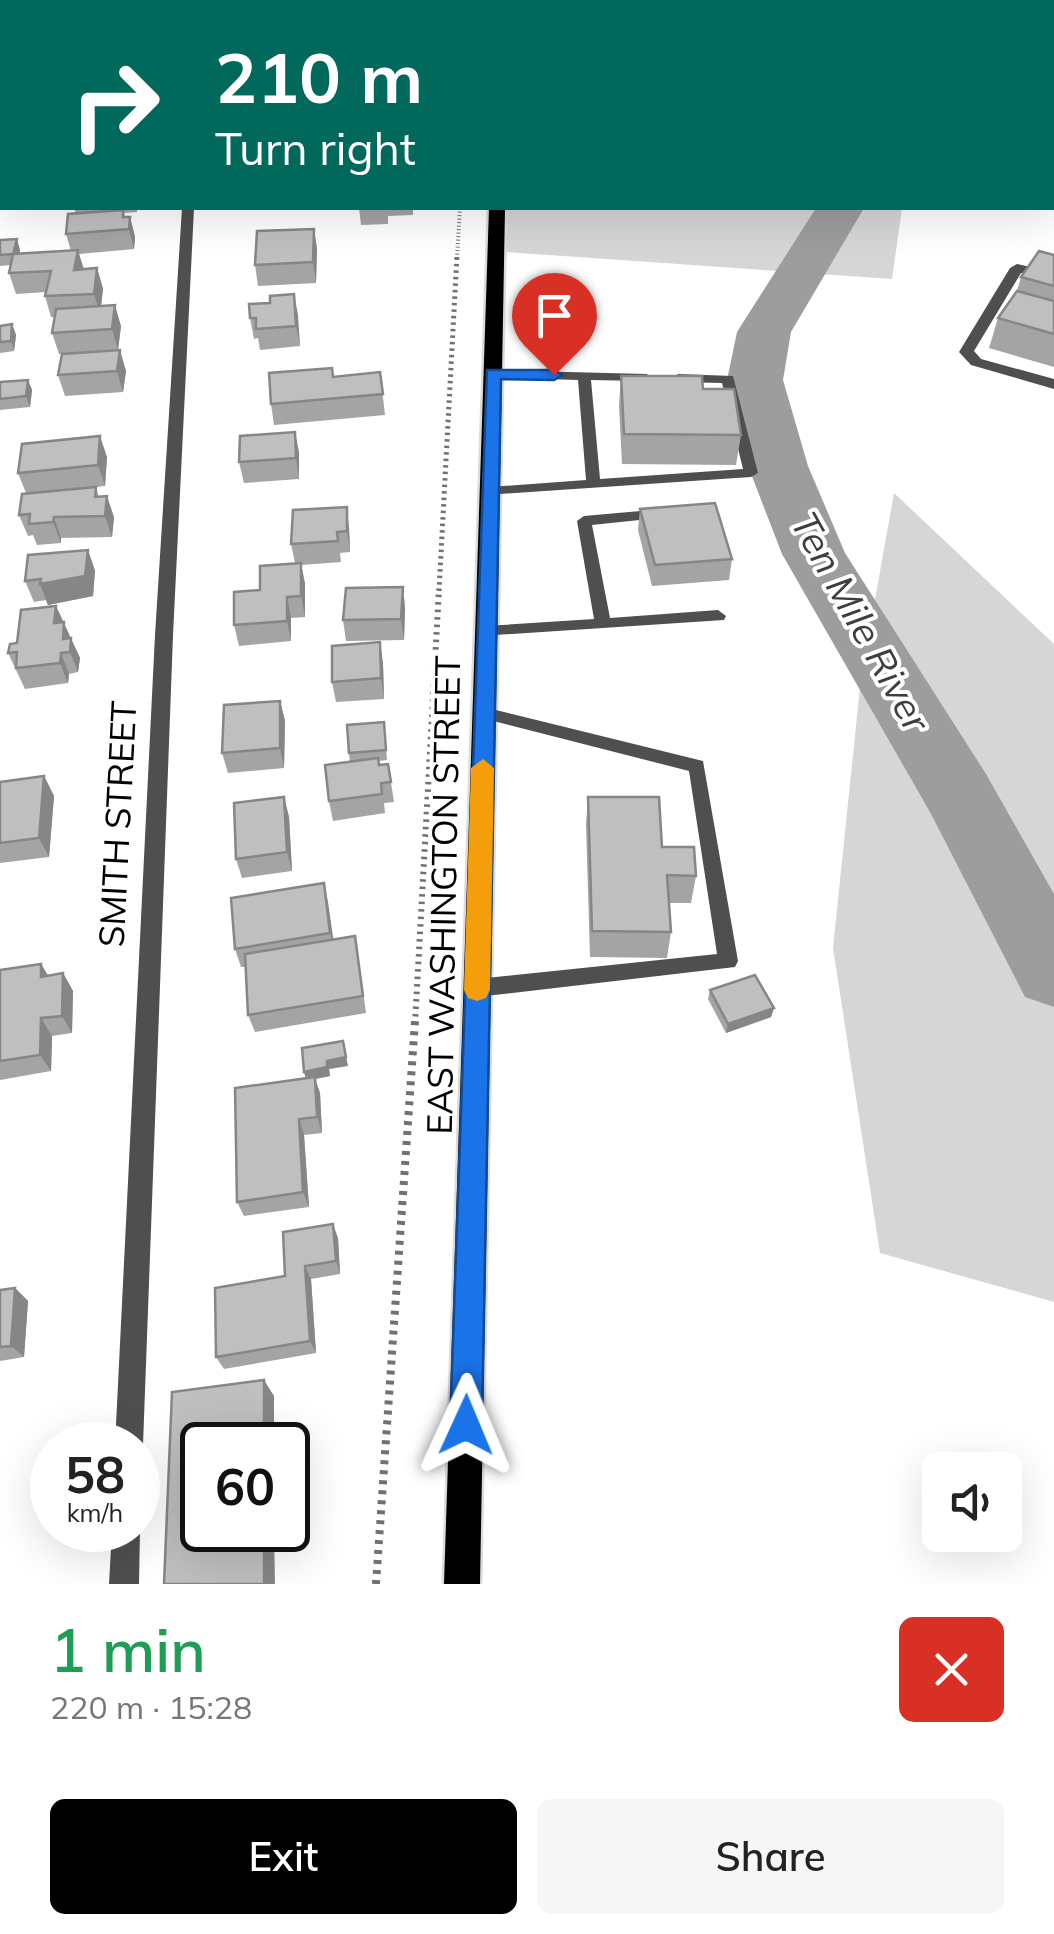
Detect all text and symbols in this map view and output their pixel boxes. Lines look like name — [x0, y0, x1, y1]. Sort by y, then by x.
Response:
text: 210 m — [215, 33, 423, 121]
icon: right — [50, 40, 180, 170]
text: Turn right — [215, 120, 416, 176]
pin — [512, 273, 597, 376]
icon: arrive — [527, 288, 582, 343]
water label: Ten Mile River — [781, 503, 942, 742]
street label: EAST WASHINGTON STREET — [417, 655, 469, 1135]
street label: SMITH STREET — [89, 700, 145, 948]
position arrow — [414, 1373, 518, 1477]
speed limit sign: 60 — [180, 1422, 310, 1552]
text: 58 — [65, 1443, 125, 1506]
map controls — [922, 1452, 1022, 1552]
button: sound — [922, 1452, 1022, 1552]
text: km/h — [67, 1497, 123, 1528]
text: 1 min — [50, 1612, 206, 1687]
button: close — [899, 1617, 1004, 1722]
text: 220 m · 15:28 — [50, 1687, 252, 1727]
button: Exit — [50, 1799, 517, 1914]
button: Share — [537, 1799, 1004, 1914]

